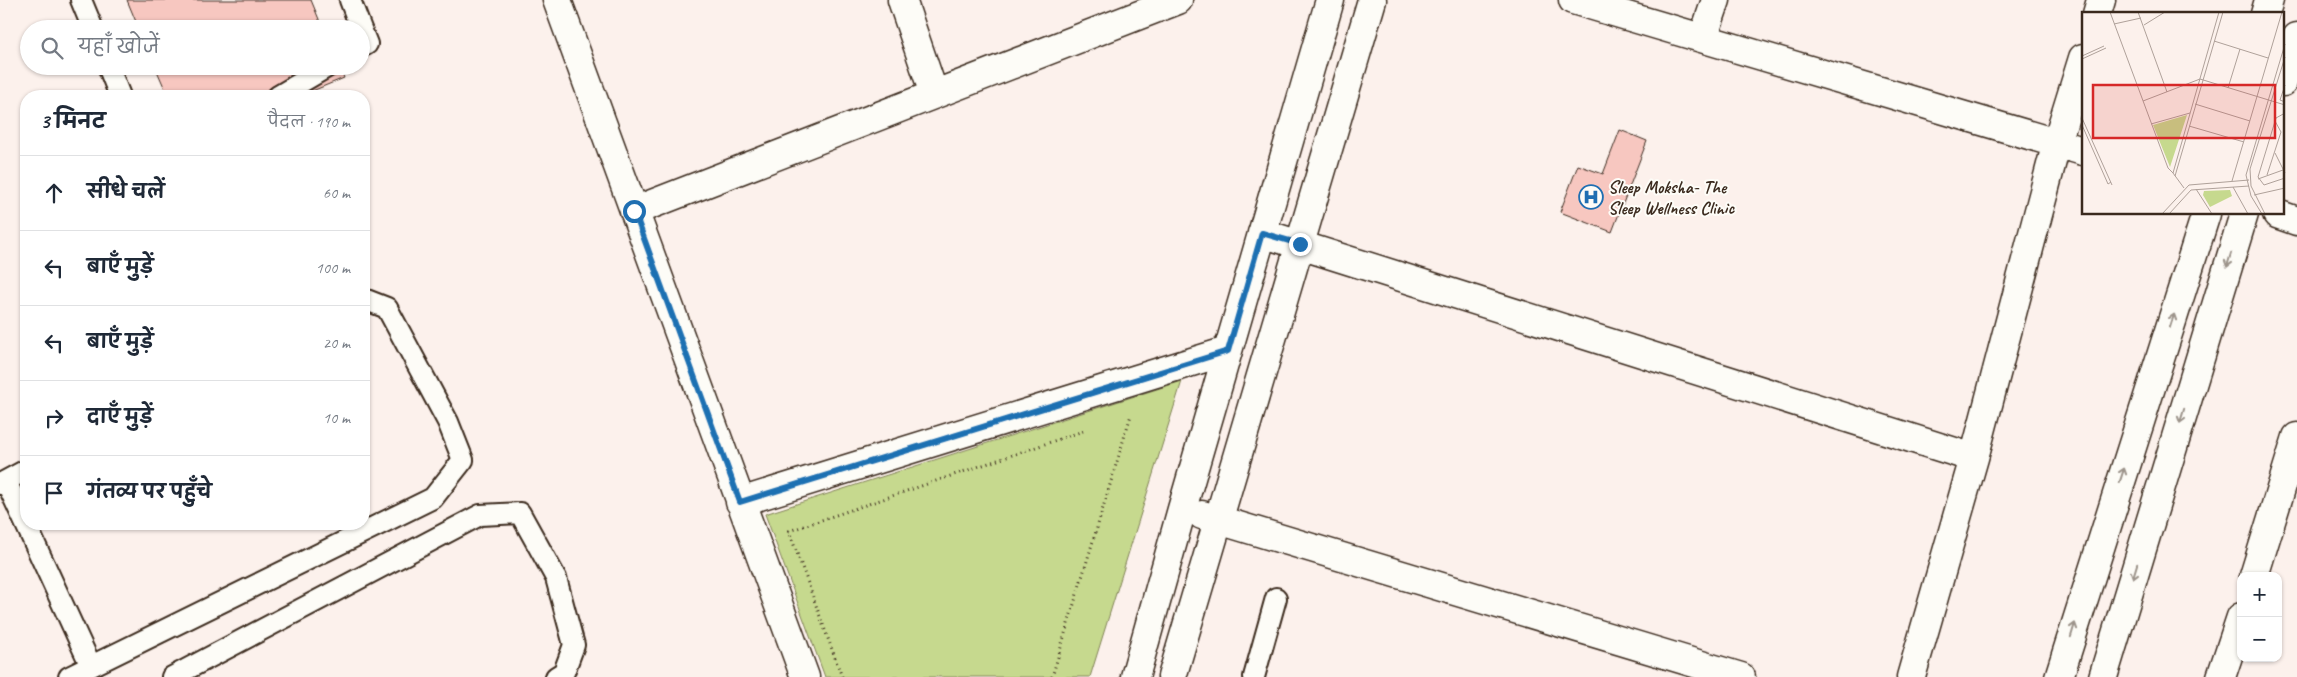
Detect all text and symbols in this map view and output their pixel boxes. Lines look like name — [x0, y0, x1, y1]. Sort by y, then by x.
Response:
inset map — [2082, 12, 2284, 215]
search box — [20, 20, 370, 75]
icon: search — [38, 34, 66, 62]
text: यहाँ खोजें — [78, 35, 159, 59]
text: 3 मिनट — [40, 108, 106, 134]
text: पैदल · 190 m — [268, 112, 350, 132]
place label: Sleep Moksha- The Sleep Wellness Clinic — [1608, 176, 1735, 219]
icon: ahead — [40, 179, 68, 207]
text: सीधे चलें — [87, 180, 165, 204]
text: 60 m — [323, 183, 350, 203]
hospital icon: Sleep Moksha- The Sleep Wellness Clinic — [1578, 184, 1604, 210]
route start — [623, 200, 646, 223]
route end — [1289, 233, 1312, 256]
one-way arrow — [2224, 252, 2234, 268]
icon: left — [40, 254, 68, 282]
text: बाएँ मुड़ें — [87, 255, 153, 279]
text: 100 m — [316, 258, 350, 278]
one-way arrow — [2167, 313, 2177, 329]
icon: left — [40, 329, 68, 357]
text: बाएँ मुड़ें — [87, 330, 153, 354]
text: 20 m — [323, 333, 350, 353]
icon: right — [40, 404, 68, 432]
text: दाएँ मुड़ें — [87, 405, 153, 429]
text: 10 m — [323, 408, 350, 428]
one-way arrow — [2177, 408, 2187, 424]
one-way arrow — [2118, 468, 2128, 484]
icon: arrive — [40, 479, 68, 507]
text: गंतव्य पर पहुँचे — [87, 480, 212, 504]
one-way arrow — [2130, 563, 2140, 579]
map controls — [2237, 572, 2282, 662]
button: + — [2237, 572, 2282, 617]
button: − — [2237, 617, 2282, 662]
one-way arrow — [2069, 623, 2078, 639]

